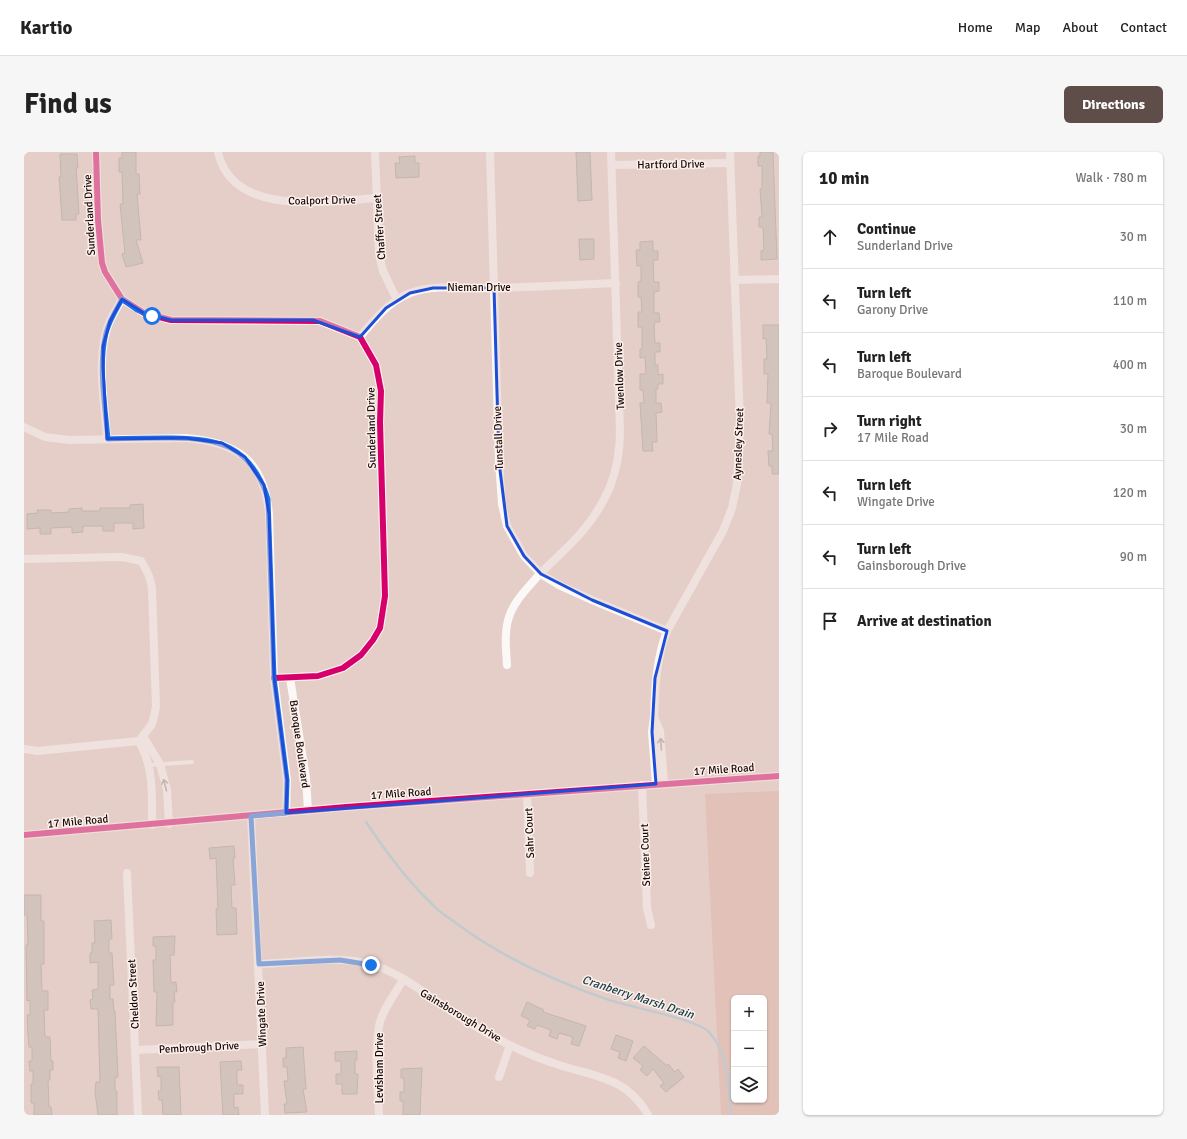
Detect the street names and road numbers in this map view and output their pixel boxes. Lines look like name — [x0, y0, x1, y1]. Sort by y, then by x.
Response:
street label: Hartford Drive — [637, 157, 705, 172]
street label: Sunderland Drive — [81, 174, 98, 256]
street label: Coalport Drive — [288, 193, 356, 208]
street label: Chaffer Street — [371, 194, 388, 260]
street label: Nieman Drive — [447, 281, 511, 294]
street label: Twenlow Drive — [612, 342, 627, 410]
street label: Sunderland Drive — [364, 387, 379, 469]
street label: Tunstall Drive — [491, 406, 506, 470]
street label: Aynesley Street — [731, 407, 746, 481]
street label: Baroque Boulevard — [287, 699, 312, 789]
street label: 17 Mile Road — [693, 761, 755, 778]
street label: 17 Mile Road — [370, 785, 432, 802]
street label: Sahr Court — [522, 807, 537, 858]
street label: 17 Mile Road — [47, 812, 109, 831]
street label: Steiner Court — [638, 823, 653, 887]
street label: Cheldon Street — [125, 959, 142, 1029]
street label: Wingate Drive — [254, 981, 269, 1047]
street label: Gainsborough Drive — [418, 986, 504, 1045]
street label: Levisham Drive — [373, 1033, 386, 1103]
street label: Pembrough Drive — [159, 1039, 240, 1056]

